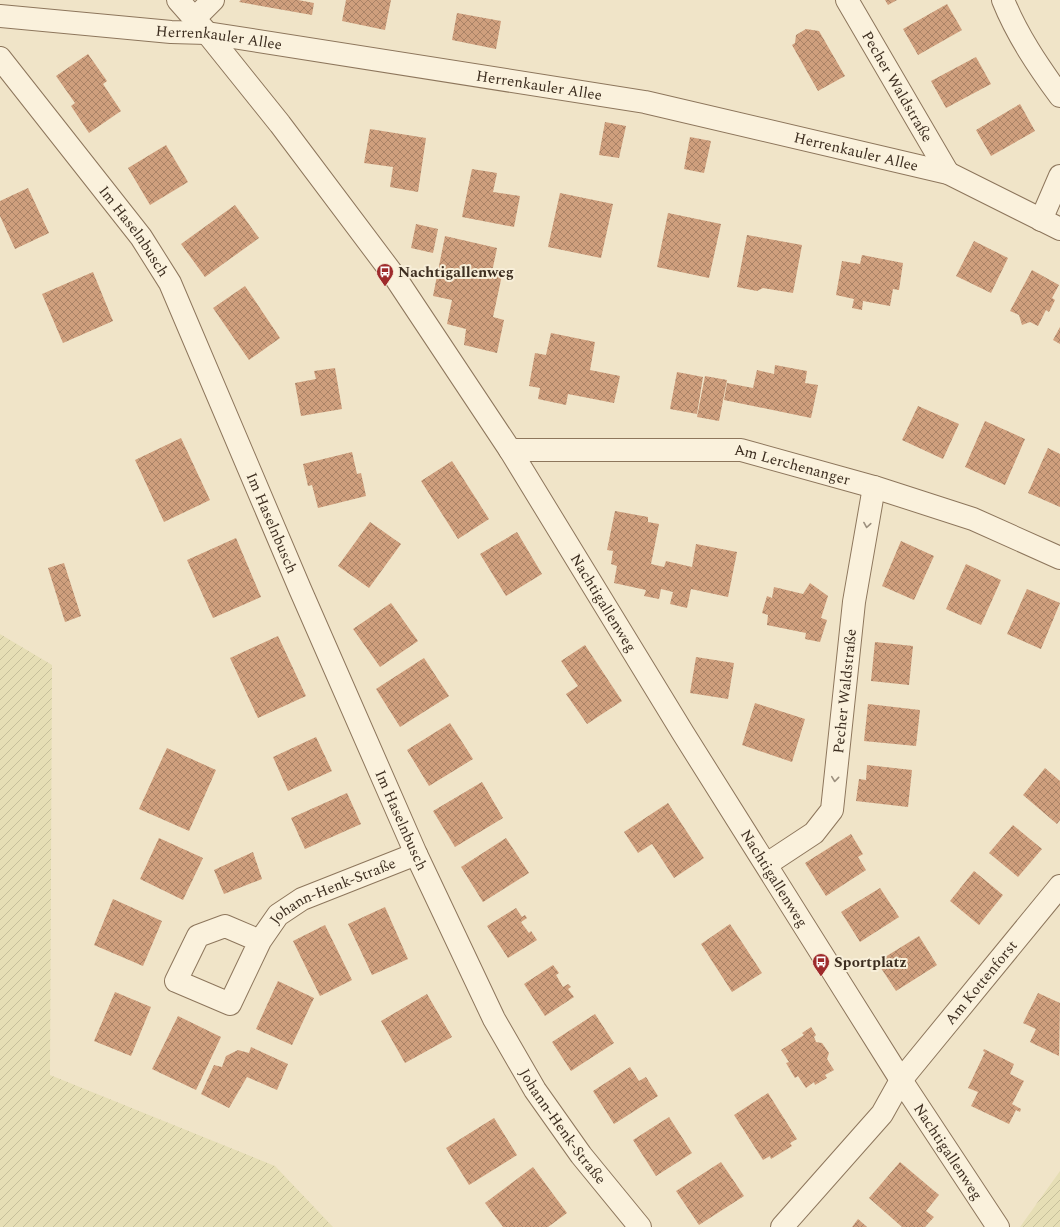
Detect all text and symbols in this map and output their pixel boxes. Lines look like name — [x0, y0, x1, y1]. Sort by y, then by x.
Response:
street label: Herrenkauler Allee — [155, 20, 284, 57]
street label: Pecher Waldstraße — [855, 27, 939, 147]
street label: Herrenkauler Allee — [474, 65, 604, 107]
street label: Herrenkauler Allee — [791, 126, 921, 178]
street label: Im Haselnbusch — [93, 181, 175, 282]
place label: Nachtigallenweg — [398, 261, 514, 284]
bus stop icon: Nachtigallenweg — [375, 262, 395, 287]
street label: Am Lerchenanger — [734, 439, 853, 492]
street label: Im Haselnbusch — [240, 469, 303, 578]
one-way arrow — [864, 522, 872, 528]
street label: Nachtigallenweg — [564, 549, 642, 657]
street label: Pecher Waldstraße — [827, 628, 863, 755]
street label: Im Haselnbusch — [369, 766, 433, 875]
one-way arrow — [831, 776, 840, 782]
street label: Nachtigallenweg — [734, 825, 813, 932]
street label: Johann-Henk-Straße — [264, 852, 399, 929]
street label: Am Kottenforst — [940, 935, 1023, 1030]
place label: Sportplatz — [834, 951, 907, 974]
bus stop icon: Sportplatz — [811, 952, 831, 977]
street label: Johann-Henk-Straße — [513, 1064, 612, 1189]
street label: Nachtigallenweg — [907, 1099, 988, 1205]

